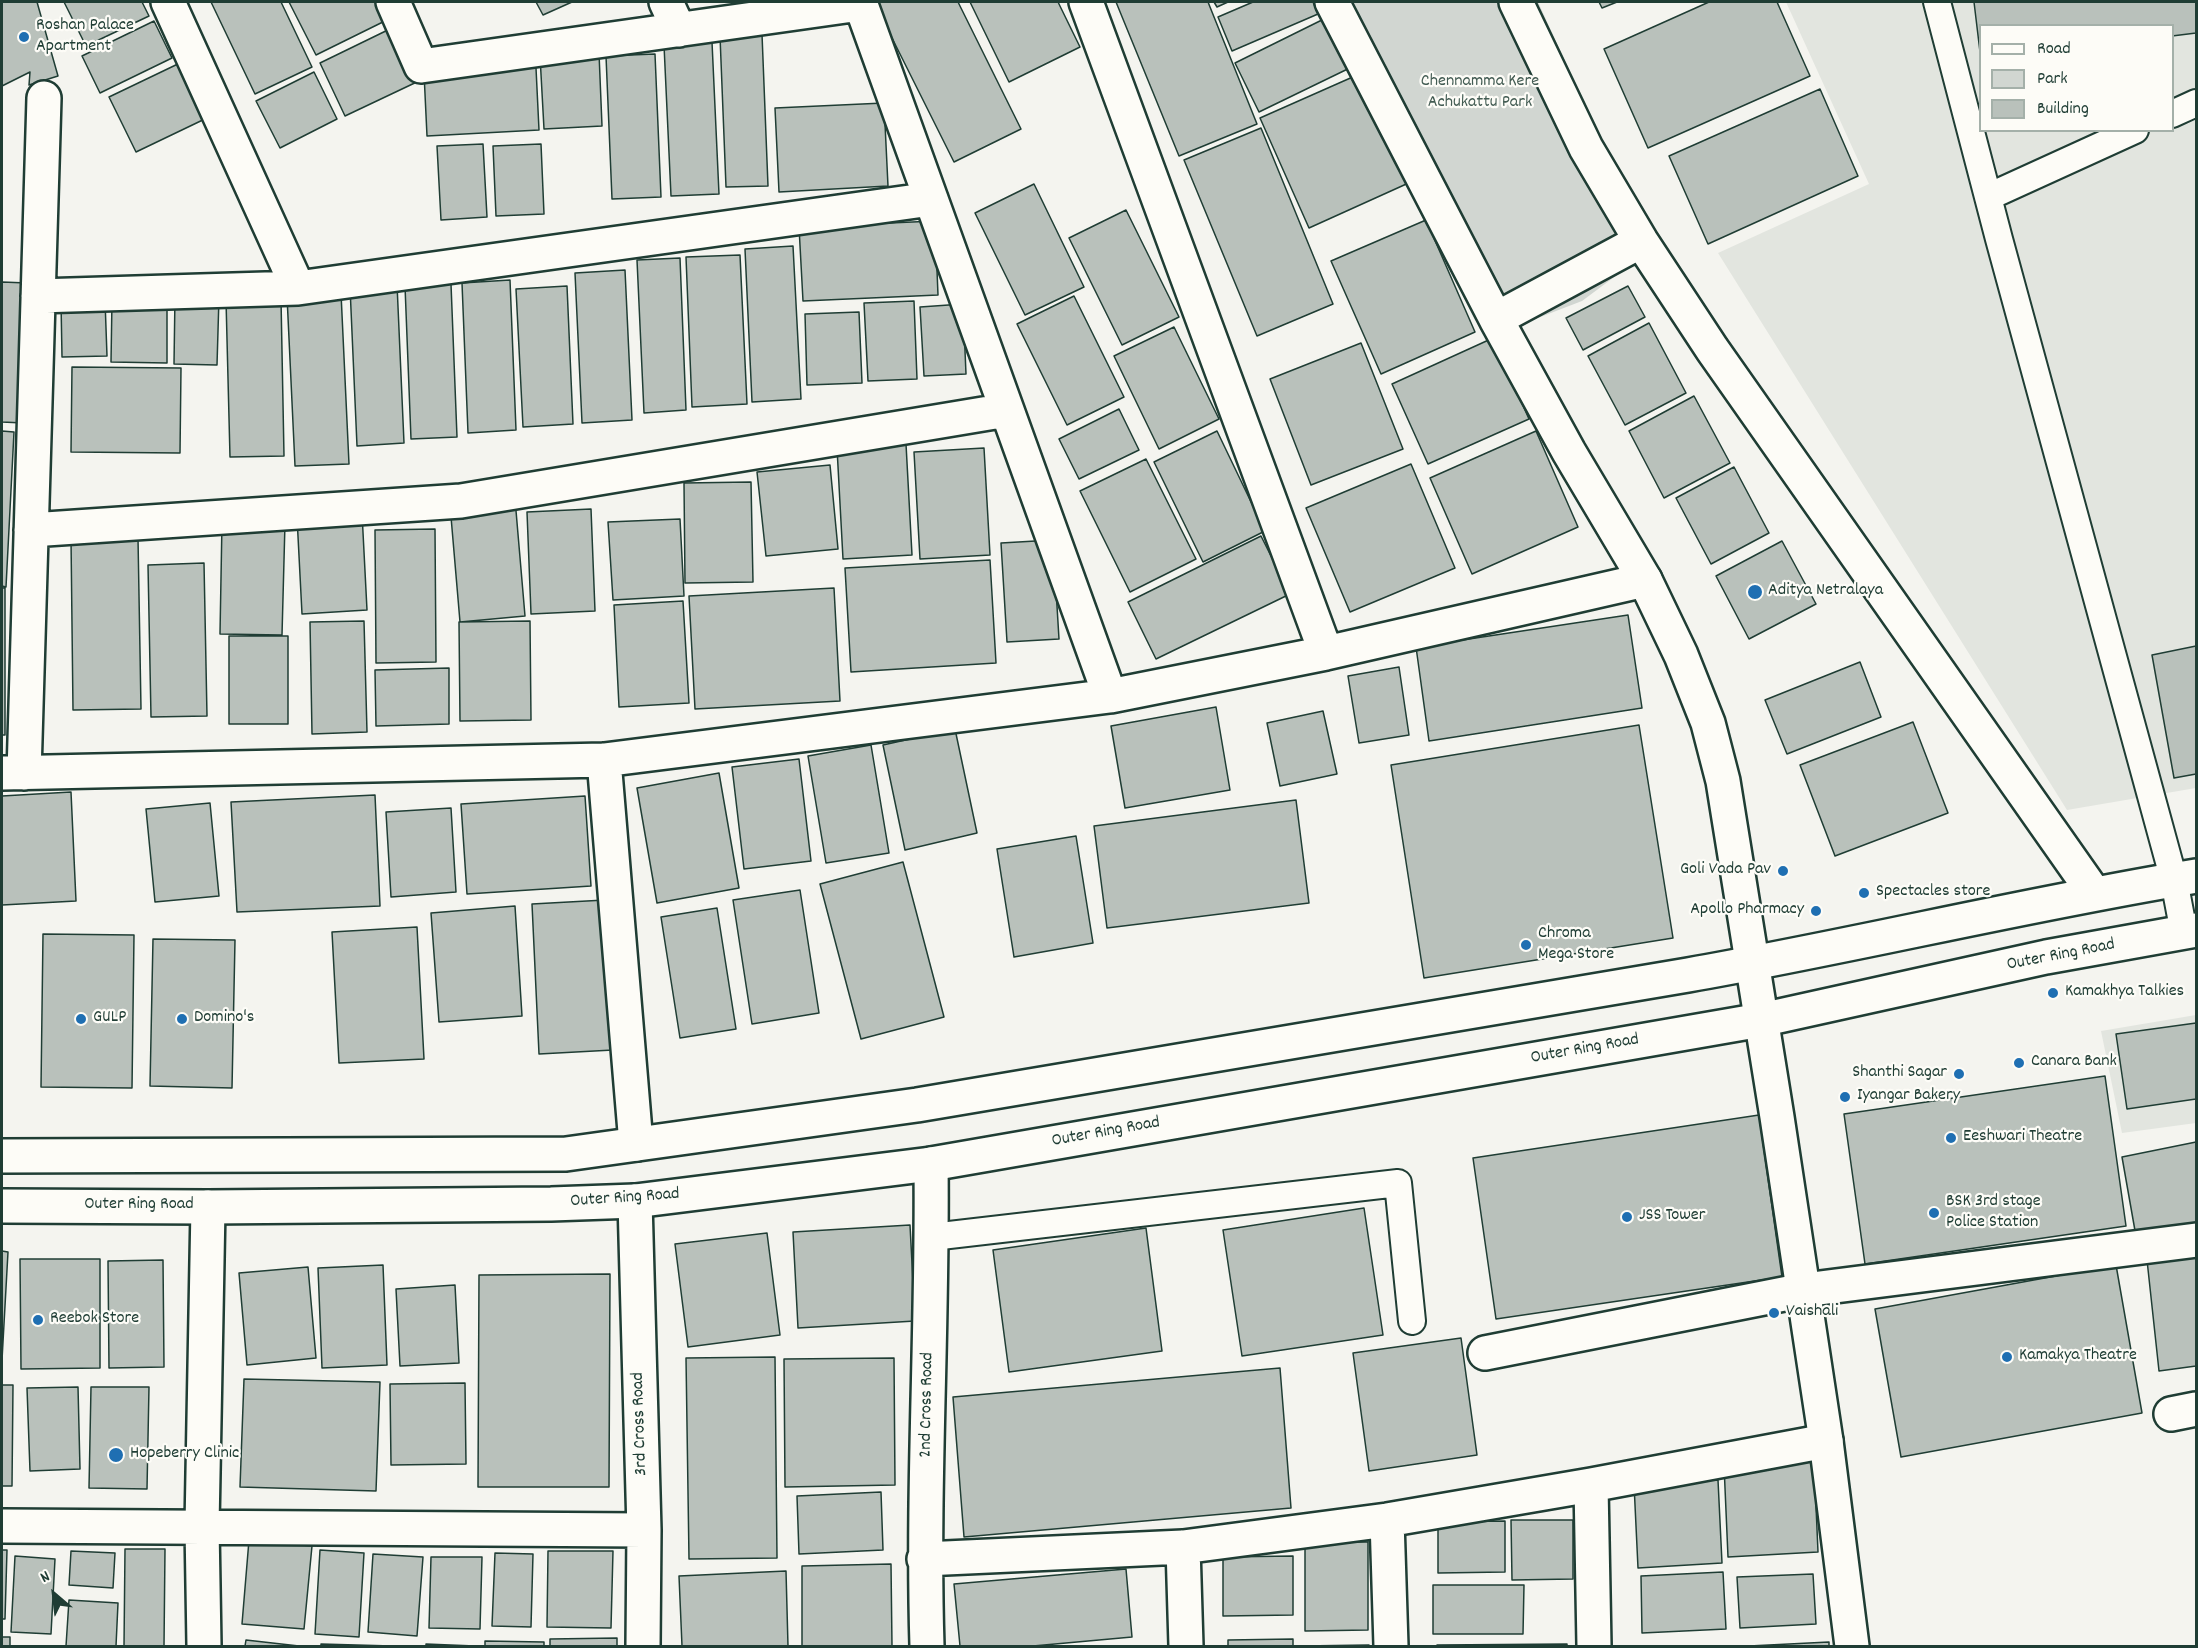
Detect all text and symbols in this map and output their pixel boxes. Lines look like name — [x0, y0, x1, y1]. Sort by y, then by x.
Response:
place label: Roshan Palace Apartment — [36, 16, 134, 58]
legend — [1979, 24, 2174, 132]
marker: Roshan Palace Apartment — [17, 30, 31, 44]
text: Road — [2037, 37, 2071, 62]
text: Park — [2037, 67, 2068, 92]
park label: Chennamma Kere Achukattu Park — [1421, 72, 1539, 115]
text: Building — [2037, 97, 2089, 122]
place label: Aditya Netralaya — [1768, 581, 1883, 603]
marker: Aditya Netralaya — [1746, 583, 1764, 601]
place label: Goli Vada Pav — [1680, 860, 1771, 882]
marker: Goli Vada Pav — [1776, 864, 1790, 878]
place label: Spectacles store — [1876, 882, 1990, 904]
marker: Spectacles store — [1857, 886, 1871, 900]
place label: Apollo Pharmacy — [1690, 900, 1804, 922]
marker: Apollo Pharmacy — [1809, 904, 1823, 918]
place label: Chroma Mega Store — [1538, 924, 1614, 966]
street label: Outer Ring Road — [2005, 935, 2117, 977]
marker: Chroma Mega Store — [1519, 938, 1533, 952]
place label: Kamakhya Talkies — [2065, 982, 2184, 1004]
marker: Kamakhya Talkies — [2046, 986, 2060, 1000]
place label: GULP — [93, 1008, 126, 1030]
place label: Domino's — [194, 1008, 254, 1030]
marker: GULP — [74, 1012, 88, 1026]
marker: Domino's — [175, 1012, 189, 1026]
street label: Outer Ring Road — [1529, 1030, 1641, 1070]
place label: Canara Bank — [2031, 1052, 2117, 1074]
marker: Canara Bank — [2012, 1056, 2026, 1070]
place label: Shanthi Sagar — [1852, 1063, 1947, 1085]
marker: Shanthi Sagar — [1952, 1067, 1966, 1081]
place label: Iyangar Bakery — [1857, 1086, 1960, 1108]
marker: Iyangar Bakery — [1838, 1090, 1852, 1104]
street label: Outer Ring Road — [1050, 1113, 1162, 1153]
place label: Eeshwari Theatre — [1963, 1127, 2082, 1149]
marker: Eeshwari Theatre — [1944, 1131, 1958, 1145]
street label: Outer Ring Road — [570, 1184, 680, 1214]
place label: BSK 3rd stage Police Station — [1946, 1192, 2041, 1234]
street label: Outer Ring Road — [84, 1195, 194, 1217]
place label: JSS Tower — [1639, 1206, 1705, 1228]
marker: BSK 3rd stage Police Station — [1927, 1206, 1941, 1220]
marker: JSS Tower — [1620, 1210, 1634, 1224]
place label: Vaishali — [1786, 1302, 1838, 1324]
marker: Vaishali — [1767, 1306, 1781, 1320]
place label: Reebok Store — [50, 1309, 139, 1331]
marker: Reebok Store — [31, 1313, 45, 1327]
place label: Kamakya Theatre — [2019, 1346, 2137, 1368]
marker: Kamakya Theatre — [2000, 1350, 2014, 1364]
street label: 2nd Cross Road — [916, 1352, 940, 1458]
street label: 3rd Cross Road — [628, 1372, 654, 1476]
place label: Hopeberry Clinic — [130, 1444, 239, 1466]
marker: Hopeberry Clinic — [107, 1446, 125, 1464]
north arrow — [24, 1564, 84, 1624]
text: N — [36, 1566, 54, 1590]

